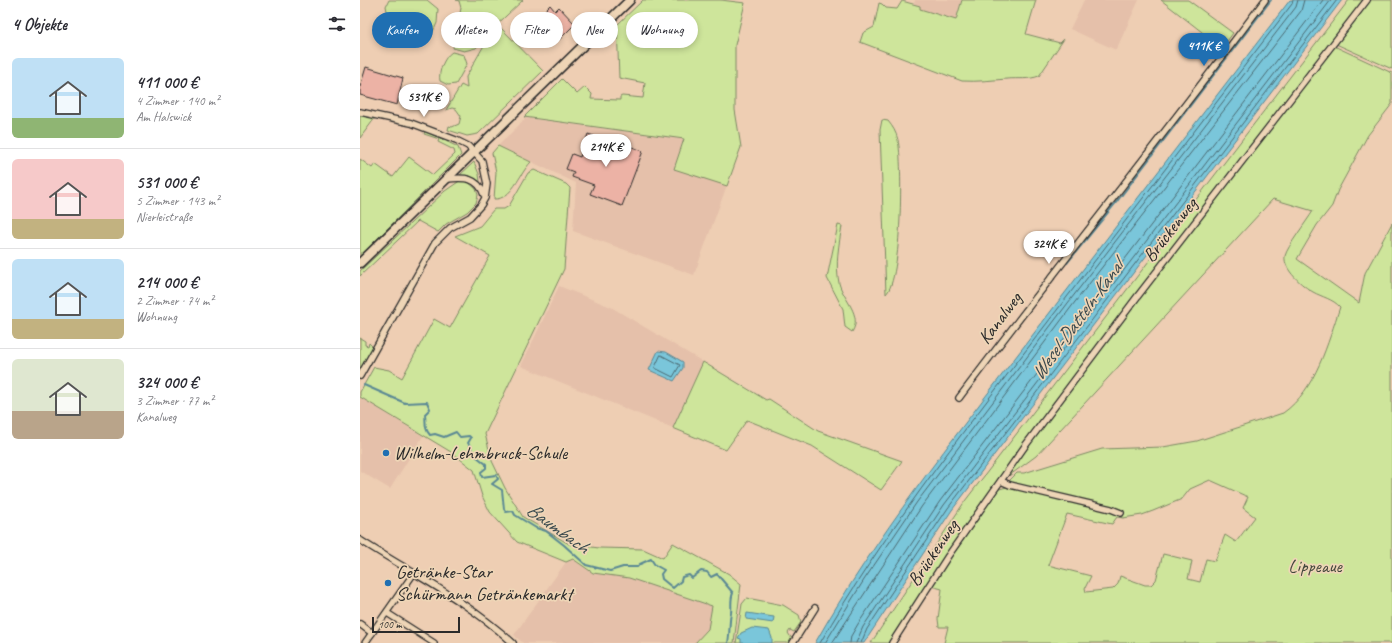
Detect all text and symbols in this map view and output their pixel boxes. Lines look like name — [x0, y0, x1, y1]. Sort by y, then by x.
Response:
chip: Kaufen — [372, 12, 433, 48]
chip: Mieten — [441, 12, 502, 48]
chip: Filter — [510, 12, 563, 48]
chip: Neu — [571, 12, 618, 48]
chip: Wohnung — [626, 12, 698, 48]
icon: filters — [326, 13, 348, 35]
text: 4 Objekte — [12, 14, 67, 35]
pin: 411K € — [1171, 33, 1237, 67]
text: 411K € — [1187, 38, 1221, 54]
text: 411 000 € — [136, 72, 198, 93]
icon: home — [44, 74, 92, 122]
pin: 531K € — [391, 84, 457, 118]
text: 531K € — [408, 89, 440, 105]
text: 4 Zimmer · 140 m² — [136, 93, 219, 109]
text: Am Halswick — [136, 109, 191, 125]
pin: 214K € — [573, 134, 639, 168]
text: 214K € — [589, 139, 623, 155]
text: 531 000 € — [136, 172, 198, 193]
icon: home — [44, 175, 92, 223]
street label: Brückenweg — [1137, 192, 1203, 267]
text: 5 Zimmer · 143 m² — [136, 193, 219, 209]
text: Nierleistraße — [136, 209, 192, 225]
pin: 324K € — [1016, 231, 1082, 265]
text: 324K € — [1032, 236, 1066, 252]
water label: Wesel-Datteln-Kanal — [1025, 250, 1133, 385]
text: 214 000 € — [136, 272, 198, 293]
icon: home — [44, 275, 92, 323]
street label: Kanalweg — [973, 286, 1028, 349]
text: 2 Zimmer · 74 m² — [136, 293, 213, 309]
text: Wohnung — [136, 309, 177, 325]
text: 324 000 € — [136, 372, 198, 393]
icon: home — [44, 375, 92, 423]
text: 3 Zimmer · 77 m² — [136, 393, 213, 409]
text: Kanalweg — [136, 409, 176, 425]
place label: Wilhelm-Lehmbruck-Schule — [394, 441, 569, 465]
marker: Wilhelm-Lehmbruck-Schule — [381, 448, 391, 458]
water label: Baumbach — [522, 497, 596, 560]
street label: Brückenweg — [902, 514, 965, 591]
park label: Lippeaue — [1288, 554, 1344, 578]
place label: Getränke-Star Schürmann Getränkemarkt — [396, 560, 575, 606]
marker: Getränke-Star Schürmann Getränkemarkt — [383, 578, 393, 588]
scale bar — [372, 615, 460, 634]
text: 100 m — [378, 617, 402, 631]

